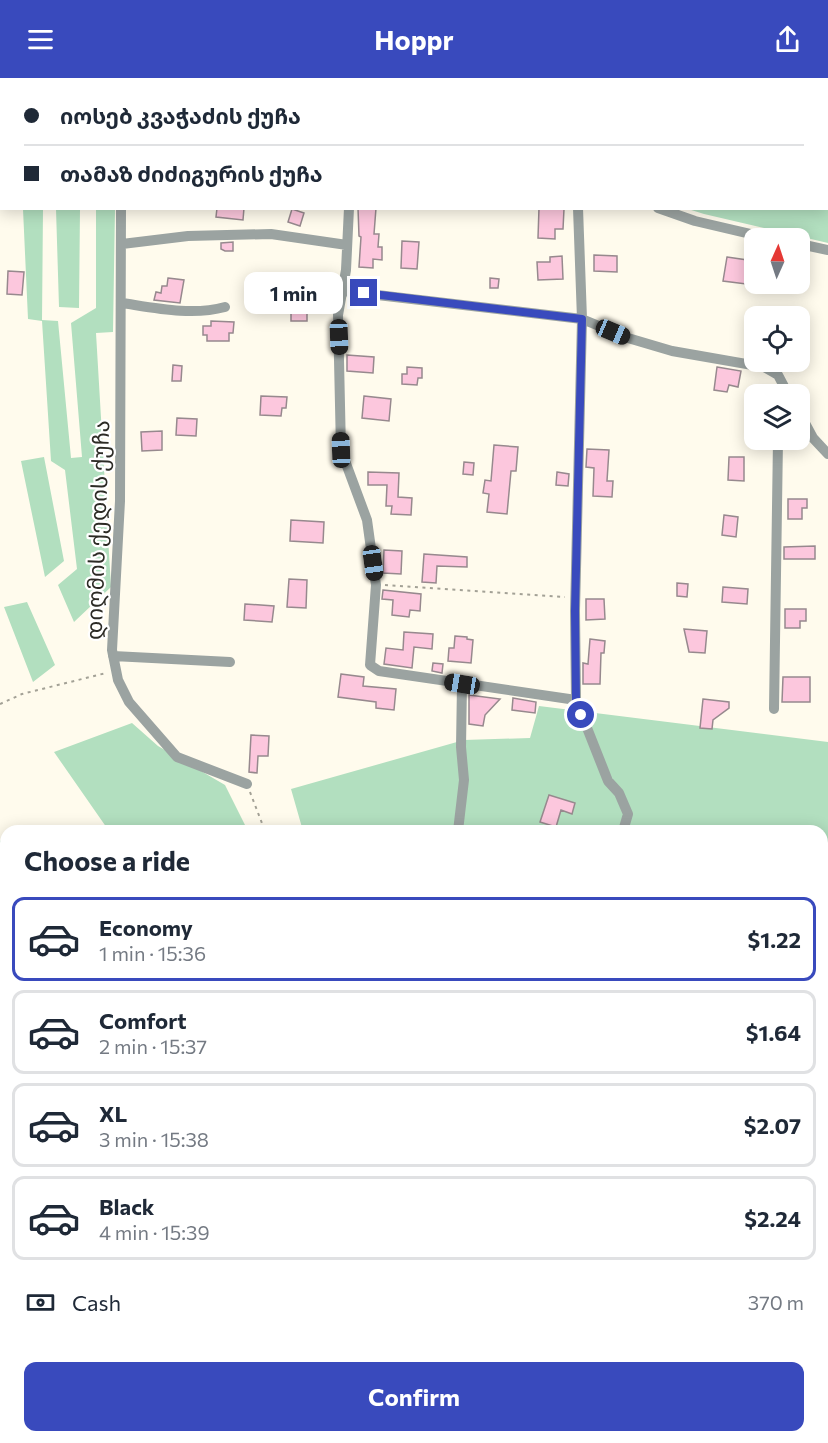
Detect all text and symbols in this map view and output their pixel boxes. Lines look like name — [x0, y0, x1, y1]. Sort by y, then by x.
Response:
icon: menu — [24, 23, 57, 56]
text: Hoppr — [374, 23, 454, 56]
icon: share — [771, 23, 804, 56]
text: იოსებ კვაჭაძის ქუჩა — [60, 102, 301, 129]
text: თამაზ ძიძიგურის ქუჩა — [60, 160, 323, 187]
north arrow — [744, 228, 810, 294]
map controls — [744, 228, 810, 450]
callout: 1 min — [244, 272, 343, 314]
route end — [350, 279, 377, 306]
text: 1 min — [270, 281, 317, 305]
button: locate — [744, 306, 810, 372]
car — [593, 317, 633, 347]
car — [329, 319, 349, 355]
button: layers — [744, 384, 810, 450]
street label: დიღმის ქედის ქუჩა — [80, 420, 115, 640]
car — [331, 432, 351, 468]
car — [362, 544, 384, 582]
car — [443, 672, 481, 696]
route start — [567, 701, 594, 728]
text: Choose a ride — [24, 844, 190, 877]
icon: car — [27, 912, 81, 966]
text: Economy — [99, 914, 193, 941]
text: $1.22 — [748, 926, 801, 953]
text: 1 min · 15:36 — [99, 941, 206, 965]
icon: car — [27, 1005, 81, 1059]
text: Comfort — [99, 1007, 187, 1034]
text: $1.64 — [746, 1019, 801, 1046]
text: 2 min · 15:37 — [99, 1034, 207, 1058]
icon: car — [27, 1098, 81, 1152]
text: XL — [99, 1100, 127, 1127]
text: $2.07 — [744, 1112, 801, 1139]
text: 3 min · 15:38 — [99, 1127, 209, 1151]
icon: car — [27, 1191, 81, 1245]
text: Black — [99, 1193, 154, 1220]
text: $2.24 — [744, 1205, 801, 1232]
text: 4 min · 15:39 — [99, 1220, 210, 1244]
icon: cash — [24, 1286, 57, 1319]
text: Cash — [72, 1289, 121, 1316]
text: 370 m — [748, 1290, 804, 1314]
button: Confirm — [24, 1362, 804, 1431]

